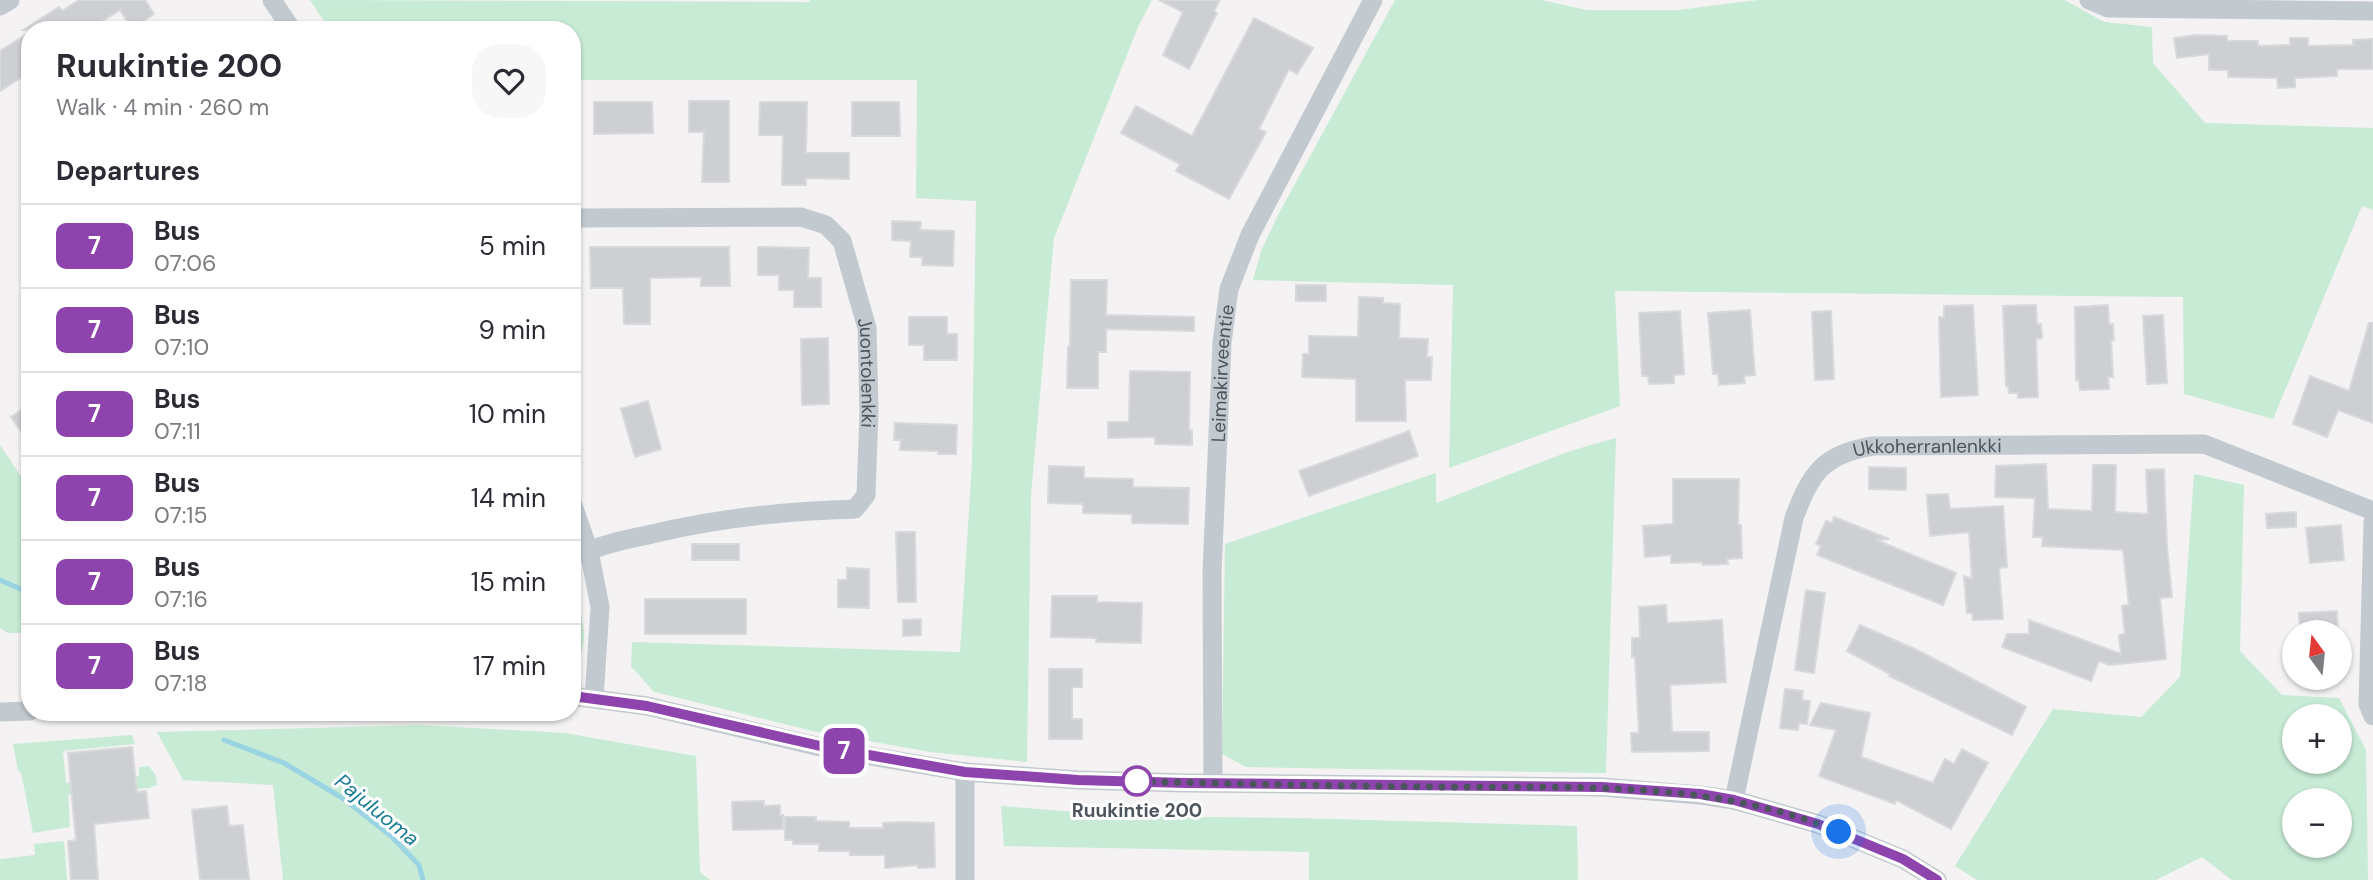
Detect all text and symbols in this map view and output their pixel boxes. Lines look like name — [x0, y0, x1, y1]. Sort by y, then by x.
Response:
text: Ruukintie 200 — [56, 44, 282, 87]
button: heart — [472, 44, 546, 118]
text: Walk · 4 min · 260 m — [56, 92, 269, 122]
text: Departures — [56, 154, 200, 188]
text: Bus — [154, 214, 200, 248]
text: 5 min — [479, 229, 546, 263]
text: 7 — [88, 230, 101, 261]
text: 07:06 — [154, 248, 217, 278]
text: Bus — [154, 298, 200, 332]
street label: Leimakirveentie — [1206, 303, 1240, 443]
text: 9 min — [478, 313, 546, 347]
text: 7 — [88, 314, 101, 345]
street label: Juontolenkki — [852, 314, 881, 428]
text: 07:10 — [154, 332, 209, 362]
text: Bus — [154, 382, 200, 416]
text: 10 min — [469, 397, 546, 431]
text: 7 — [88, 398, 101, 429]
text: 07:11 — [154, 416, 201, 446]
street label: Ukkoherranlenkki — [1850, 433, 2002, 463]
text: Bus — [154, 466, 200, 500]
text: 14 min — [471, 481, 546, 515]
text: 7 — [88, 482, 101, 513]
text: 07:15 — [154, 500, 208, 530]
text: Bus — [154, 550, 200, 584]
text: 15 min — [471, 565, 546, 599]
text: 7 — [88, 566, 101, 597]
text: 07:16 — [154, 584, 208, 614]
north arrow — [2282, 620, 2352, 690]
map controls — [2282, 620, 2352, 858]
text: Bus — [154, 634, 200, 668]
text: 17 min — [473, 649, 546, 683]
text: 7 — [88, 650, 101, 681]
text: 07:18 — [154, 668, 208, 698]
button: + — [2282, 704, 2352, 774]
line badge: 7 — [821, 728, 867, 774]
text: 7 — [838, 735, 850, 766]
marker: Ruukintie 200 — [1122, 766, 1152, 796]
water label: Pajuluoma — [329, 767, 425, 853]
button: − — [2282, 788, 2352, 858]
place label: Ruukintie 200 — [1072, 798, 1202, 823]
your location — [1821, 814, 1856, 849]

